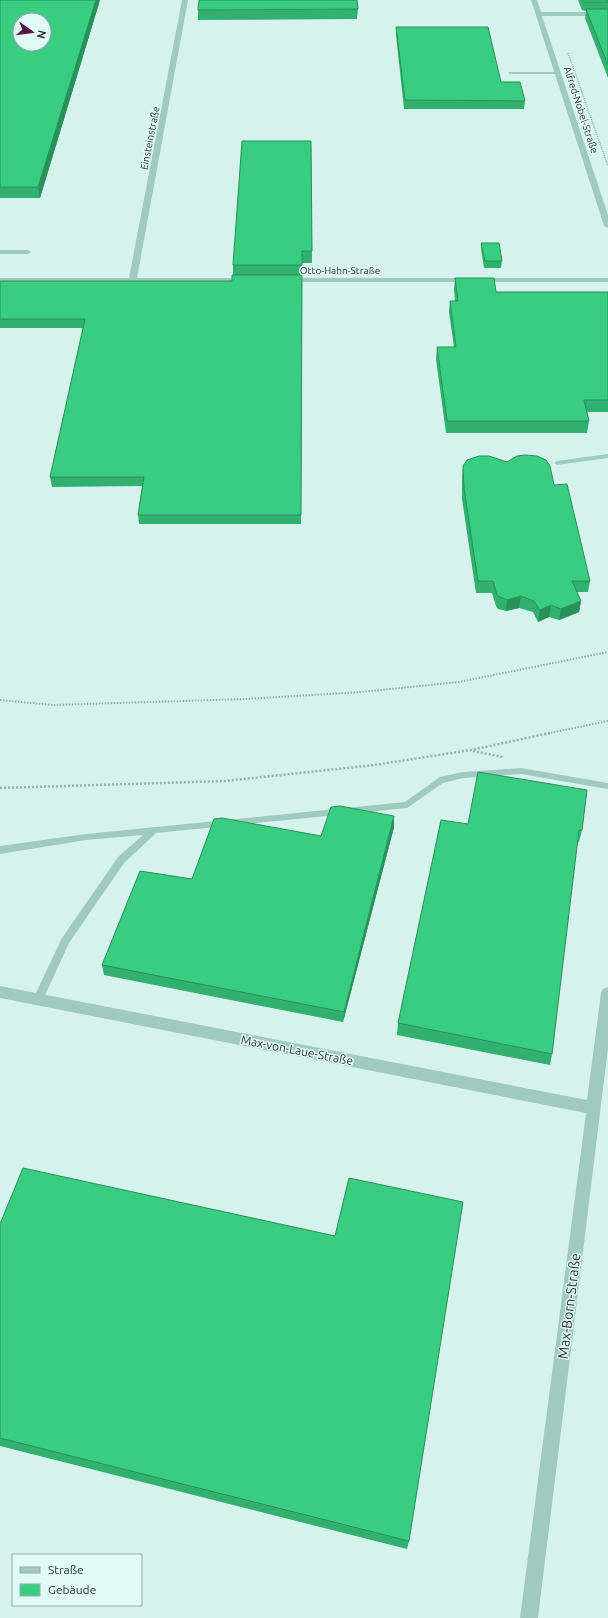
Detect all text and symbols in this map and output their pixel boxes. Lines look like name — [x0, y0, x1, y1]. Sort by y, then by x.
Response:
north arrow — [12, 12, 52, 52]
text: N — [35, 29, 49, 40]
street label: Alfred-Nobel-Straße — [562, 65, 600, 155]
street label: Einsteinstraße — [138, 105, 162, 171]
street label: Otto-Hahn-Straße — [300, 265, 380, 276]
street label: Max-von-Laue-Straße — [240, 1033, 354, 1067]
street label: Max-Born-Straße — [555, 1252, 583, 1360]
legend — [12, 1554, 142, 1606]
text: Straße — [48, 1563, 84, 1576]
text: Gebäude — [48, 1583, 96, 1596]

